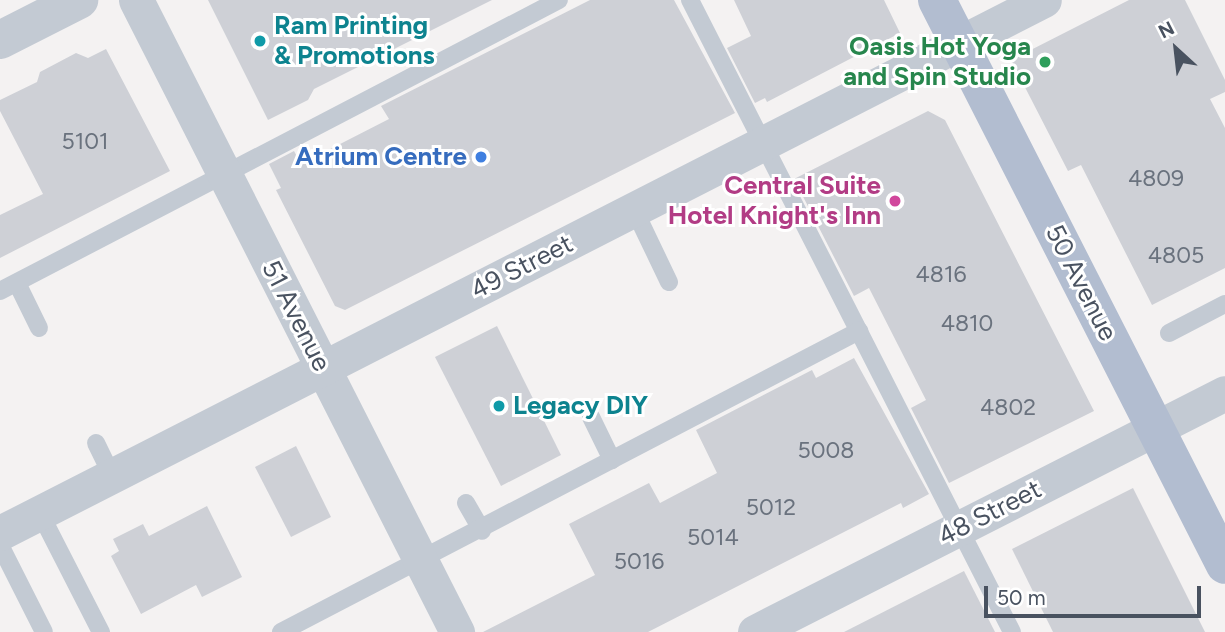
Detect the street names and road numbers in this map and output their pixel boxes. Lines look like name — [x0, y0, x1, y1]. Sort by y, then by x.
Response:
street label: 50 Avenue — [1039, 220, 1123, 346]
street label: 49 Street — [466, 228, 578, 306]
street label: 51 Avenue — [255, 255, 337, 377]
street label: 48 Street — [933, 474, 1047, 552]

